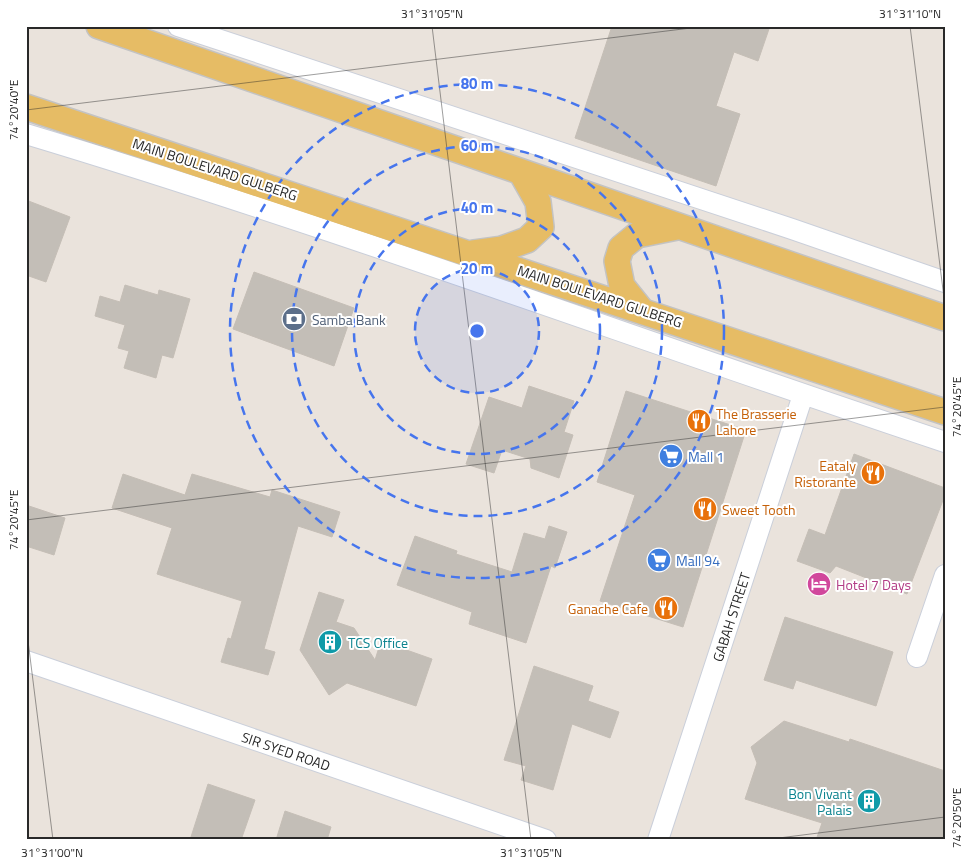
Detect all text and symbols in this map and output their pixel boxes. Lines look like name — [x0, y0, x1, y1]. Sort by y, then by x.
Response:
text: 31°31'05"N — [401, 4, 463, 23]
text: 31°31'10"N — [879, 4, 941, 23]
text: 80 m — [461, 72, 493, 95]
text: 74°20'40"E — [4, 79, 23, 140]
street label: MAIN BOULEVARD GULBERG — [130, 132, 300, 206]
text: 60 m — [461, 134, 493, 157]
text: 40 m — [461, 196, 493, 219]
text: 20 m — [461, 257, 493, 280]
street label: MAIN BOULEVARD GULBERG — [515, 259, 685, 333]
bank icon: Samba Bank — [281, 306, 307, 332]
place label: Samba Bank — [312, 309, 386, 330]
centre of rings — [468, 322, 486, 340]
text: 74°20'45"E — [947, 376, 966, 437]
place label: The Brasserie Lahore — [716, 403, 797, 440]
restaurant icon: The Brasserie Lahore — [686, 408, 712, 434]
supermarket icon: Mall 1 — [658, 443, 684, 469]
place label: Mall 1 — [688, 446, 724, 467]
place label: Eataly Ristorante — [794, 455, 856, 492]
restaurant icon: Eataly Ristorante — [860, 460, 886, 486]
text: 74°20'45"E — [4, 489, 23, 550]
restaurant icon: Sweet Tooth — [692, 496, 718, 522]
place label: Sweet Tooth — [722, 499, 795, 520]
supermarket icon: Mall 94 — [646, 547, 672, 573]
place label: Mall 94 — [676, 550, 720, 571]
street label: GABAH STREET — [707, 569, 756, 664]
hotel icon: Hotel 7 Days — [806, 571, 832, 597]
place label: Hotel 7 Days — [836, 574, 911, 595]
restaurant icon: Ganache Cafe — [653, 595, 679, 621]
place label: Ganache Cafe — [568, 598, 648, 619]
building icon: TCS Office — [317, 629, 343, 655]
place label: TCS Office — [348, 632, 408, 653]
street label: SIR SYED ROAD — [239, 726, 333, 776]
place label: Bon Vivant Palais — [788, 783, 852, 820]
text: 74°20'50"E — [947, 787, 966, 848]
building icon: Bon Vivant Palais — [856, 788, 882, 814]
text: 31°31'00"N — [21, 843, 83, 862]
text: 31°31'05"N — [500, 843, 562, 862]

